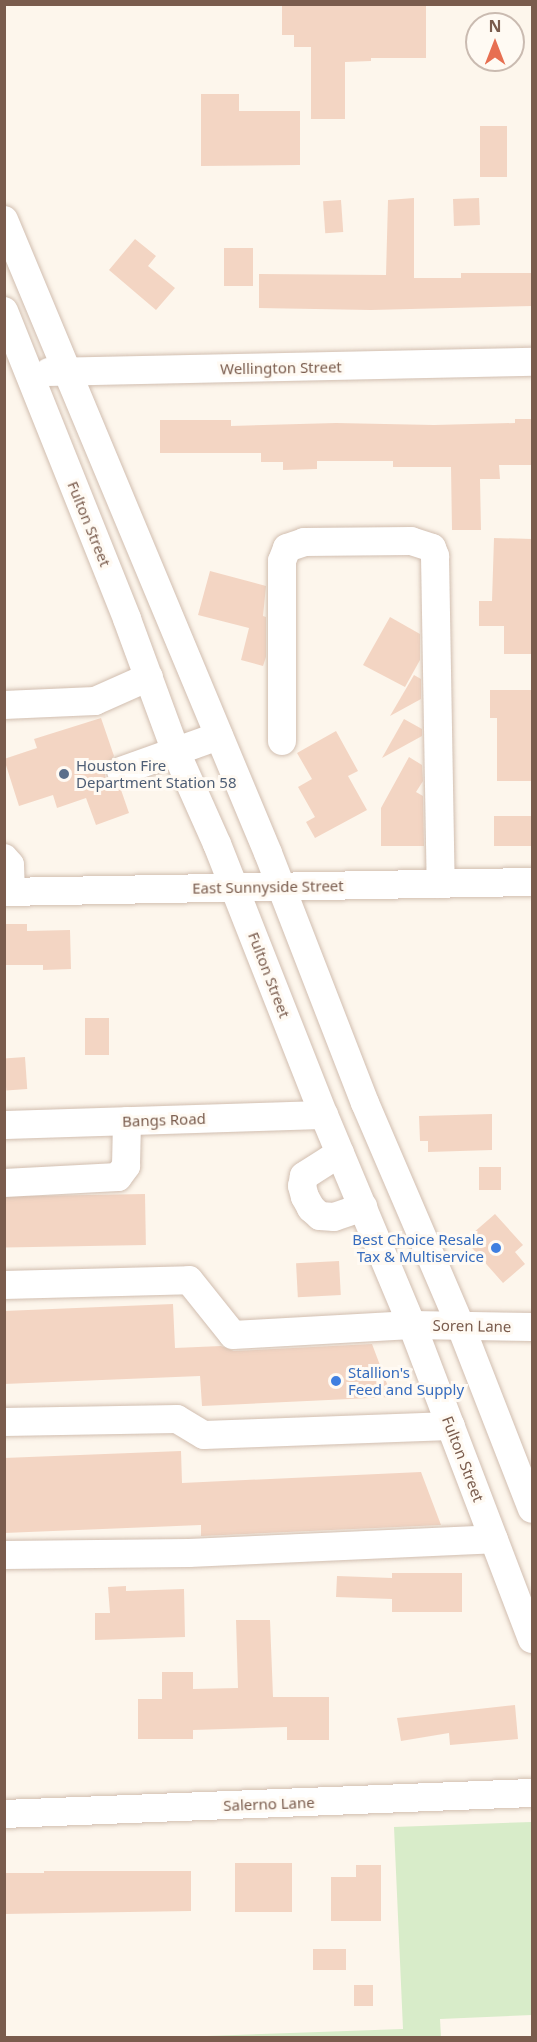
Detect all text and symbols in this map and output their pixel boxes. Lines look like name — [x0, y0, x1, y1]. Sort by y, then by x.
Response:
north arrow — [465, 12, 525, 72]
text: N — [488, 15, 502, 37]
street label: Wellington Street — [220, 358, 342, 378]
street label: Fulton Street — [64, 479, 114, 569]
place label: Houston Fire Department Station 58 — [76, 756, 236, 791]
marker: Houston Fire Department Station 58 — [57, 767, 71, 781]
street label: East Sunnyside Street — [192, 877, 344, 897]
street label: Fulton Street — [244, 930, 294, 1020]
street label: Bangs Road — [122, 1110, 206, 1130]
place label: Best Choice Resale Tax & Multiservice — [352, 1230, 484, 1265]
marker: Best Choice Resale Tax & Multiservice — [489, 1241, 503, 1255]
street label: Soren Lane — [432, 1316, 512, 1336]
place label: Stallion's Feed and Supply — [348, 1363, 464, 1398]
marker: Stallion's Feed and Supply — [329, 1374, 343, 1388]
street label: Fulton Street — [438, 1414, 488, 1504]
street label: Salerno Lane — [223, 1793, 315, 1815]

